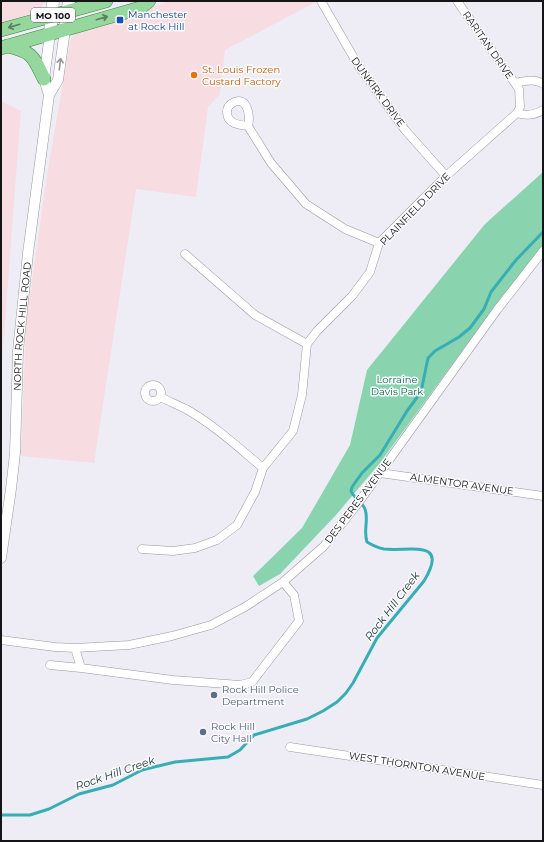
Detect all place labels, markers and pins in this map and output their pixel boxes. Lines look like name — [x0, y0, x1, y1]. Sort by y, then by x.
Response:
place label: Manchester at Rock Hill — [128, 8, 187, 33]
marker: Manchester at Rock Hill — [115, 15, 125, 25]
place label: St. Louis Frozen Custard Factory — [202, 63, 281, 88]
marker: St. Louis Frozen Custard Factory — [189, 70, 199, 80]
place label: Rock Hill Police Department — [222, 683, 299, 708]
marker: Rock Hill Police Department — [209, 690, 219, 700]
place label: Rock Hill City Hall — [211, 720, 255, 745]
marker: Rock Hill City Hall — [198, 727, 208, 737]

